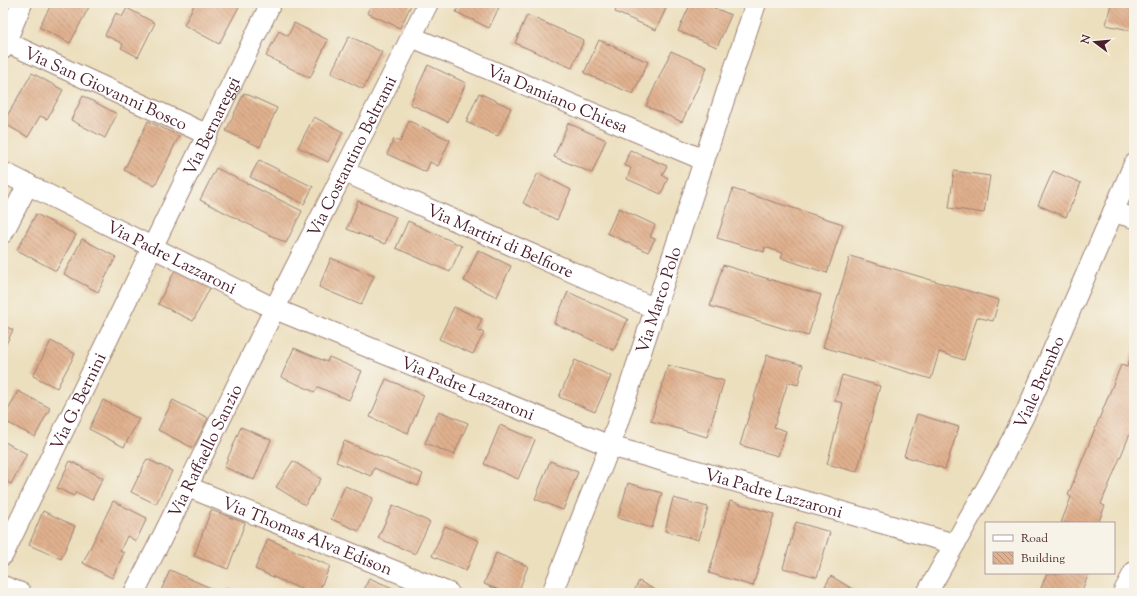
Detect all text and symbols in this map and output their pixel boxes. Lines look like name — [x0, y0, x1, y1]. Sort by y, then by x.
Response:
north arrow — [1075, 22, 1115, 62]
text: N — [1077, 33, 1095, 47]
street label: Via San Giovanni Bosco — [20, 42, 191, 138]
street label: Via Damiano Chiesa — [483, 60, 631, 141]
street label: Via Costantino Beltrami — [303, 72, 404, 242]
street label: Via Bernareggi — [179, 73, 247, 180]
street label: Via Martiri di Belfiore — [423, 199, 577, 285]
street label: Via Padre Lazzaroni — [102, 216, 240, 302]
street label: Via Marco Polo — [631, 244, 689, 357]
street label: Viale Brembo — [1009, 333, 1072, 433]
street label: Via G. Bernini — [46, 349, 113, 455]
street label: Via Padre Lazzaroni — [397, 352, 538, 428]
street label: Via Raffaello Sanzio — [164, 381, 250, 522]
street label: Via Padre Lazzaroni — [702, 464, 845, 526]
street label: Via Thomas Alva Edison — [218, 492, 396, 583]
legend — [985, 522, 1115, 574]
text: Road — [1021, 530, 1048, 548]
text: Building — [1021, 550, 1065, 568]

